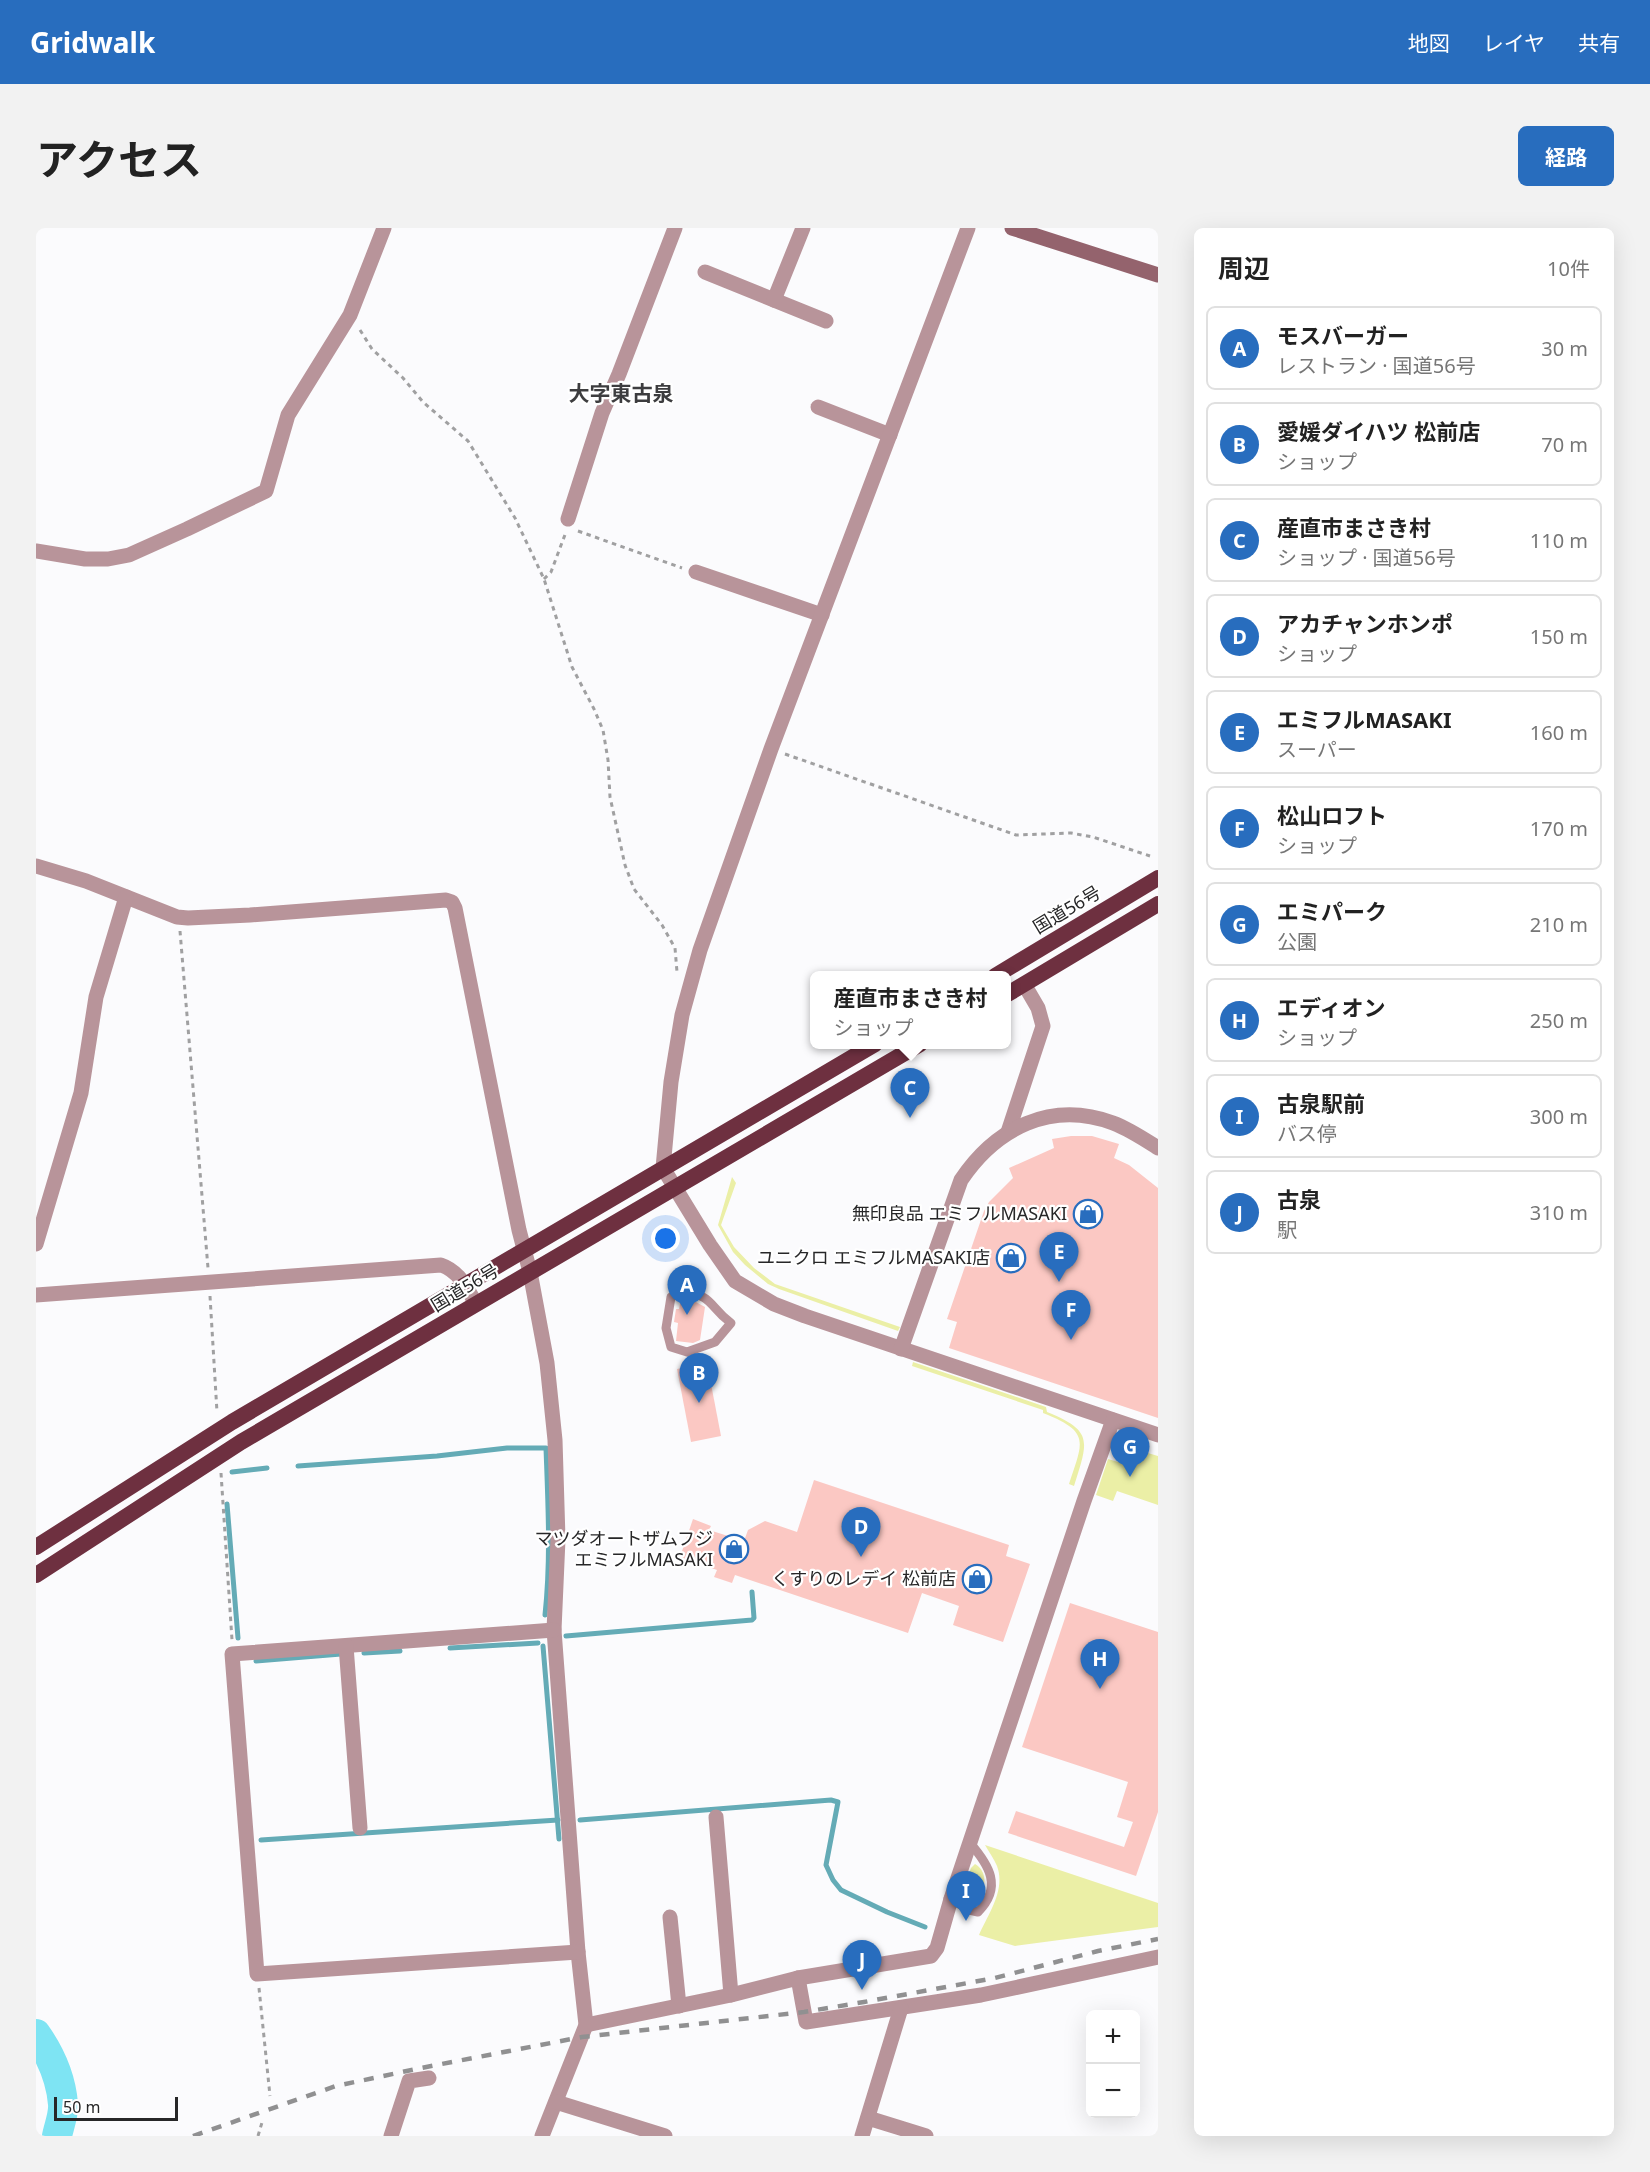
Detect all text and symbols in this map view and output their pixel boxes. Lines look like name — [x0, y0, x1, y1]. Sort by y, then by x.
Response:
text: Gridwalk — [30, 23, 155, 61]
text: 地図 — [1408, 29, 1450, 57]
text: レイヤ — [1483, 29, 1545, 57]
text: 共有 — [1578, 29, 1620, 57]
button: 経路 — [1518, 126, 1614, 186]
text: アクセス — [36, 130, 202, 187]
text: 周辺 — [1218, 250, 1270, 286]
text: 10件 — [1547, 255, 1590, 282]
text: モスバーガー — [1277, 320, 1409, 350]
text: A — [1233, 335, 1246, 362]
text: 30 m — [1541, 335, 1588, 362]
text: レストラン · 国道56号 — [1277, 352, 1476, 379]
district label: 大字東古泉 — [569, 379, 674, 407]
text: 愛媛ダイハツ 松前店 — [1277, 416, 1480, 446]
text: B — [1233, 431, 1246, 458]
text: 70 m — [1541, 431, 1588, 458]
text: ショップ — [1277, 448, 1357, 475]
text: 産直市まさき村 — [1277, 512, 1431, 542]
text: C — [1233, 527, 1246, 554]
text: 110 m — [1530, 527, 1588, 554]
text: ショップ · 国道56号 — [1277, 544, 1456, 571]
text: アカチャンホンポ — [1277, 608, 1453, 638]
text: D — [1232, 623, 1247, 650]
text: 150 m — [1530, 623, 1588, 650]
text: ショップ — [1277, 640, 1357, 667]
text: エミフルMASAKI — [1277, 704, 1451, 734]
text: E — [1234, 719, 1245, 746]
text: 160 m — [1530, 719, 1588, 746]
text: スーパー — [1277, 736, 1357, 763]
text: 松山ロフト — [1277, 800, 1387, 830]
text: F — [1234, 815, 1245, 842]
text: 170 m — [1530, 815, 1588, 842]
text: ショップ — [1277, 832, 1357, 859]
street label: 国道56号 — [1028, 880, 1105, 939]
text: エミパーク — [1277, 896, 1387, 926]
text: G — [1232, 911, 1247, 938]
text: 210 m — [1530, 911, 1588, 938]
text: 公園 — [1277, 928, 1317, 955]
popup — [810, 971, 1011, 1049]
text: 産直市まさき村 — [833, 982, 988, 1012]
text: エディオン — [1277, 992, 1385, 1022]
text: H — [1232, 1007, 1247, 1034]
text: 250 m — [1530, 1007, 1588, 1034]
text: ショップ — [833, 1014, 913, 1041]
text: ショップ — [1277, 1024, 1357, 1051]
pin: C — [890, 1068, 930, 1118]
text: 古泉駅前 — [1277, 1088, 1365, 1118]
text: I — [1236, 1103, 1243, 1130]
text: 300 m — [1530, 1103, 1588, 1130]
text: バス停 — [1277, 1120, 1337, 1147]
text: 古泉 — [1277, 1184, 1321, 1214]
shop icon: 無印良品 エミフルMASAKI — [1072, 1198, 1104, 1230]
text: J — [1236, 1199, 1243, 1226]
text: 310 m — [1530, 1199, 1588, 1226]
place label: 無印良品 エミフルMASAKI — [852, 1201, 1067, 1225]
text: 駅 — [1277, 1216, 1297, 1243]
your location — [651, 1224, 680, 1253]
pin: E — [1040, 1232, 1078, 1282]
shop icon: ユニクロ エミフルMASAKI店 — [995, 1242, 1027, 1274]
place label: ユニクロ エミフルMASAKI店 — [757, 1245, 990, 1269]
street label: 国道56号 — [426, 1258, 503, 1317]
pin: A — [668, 1266, 706, 1315]
pin: F — [1052, 1290, 1090, 1340]
pin: B — [680, 1354, 718, 1403]
pin: G — [1110, 1428, 1150, 1477]
pin: D — [842, 1508, 880, 1557]
place label: マツダオートザムフジ エミフルMASAKI — [534, 1526, 713, 1571]
shop icon: マツダオートザムフジ エミフルMASAKI — [718, 1533, 750, 1565]
shop icon: くすりのレデイ 松前店 — [961, 1563, 993, 1595]
place label: くすりのレデイ 松前店 — [771, 1566, 956, 1590]
pin: H — [1080, 1640, 1120, 1689]
pin: I — [946, 1872, 986, 1921]
pin: J — [842, 1940, 882, 1990]
map controls — [1086, 2010, 1140, 2118]
button: + — [1086, 2010, 1140, 2064]
button: − — [1086, 2064, 1140, 2118]
scale bar — [54, 2094, 178, 2122]
text: 50 m — [63, 2096, 100, 2118]

